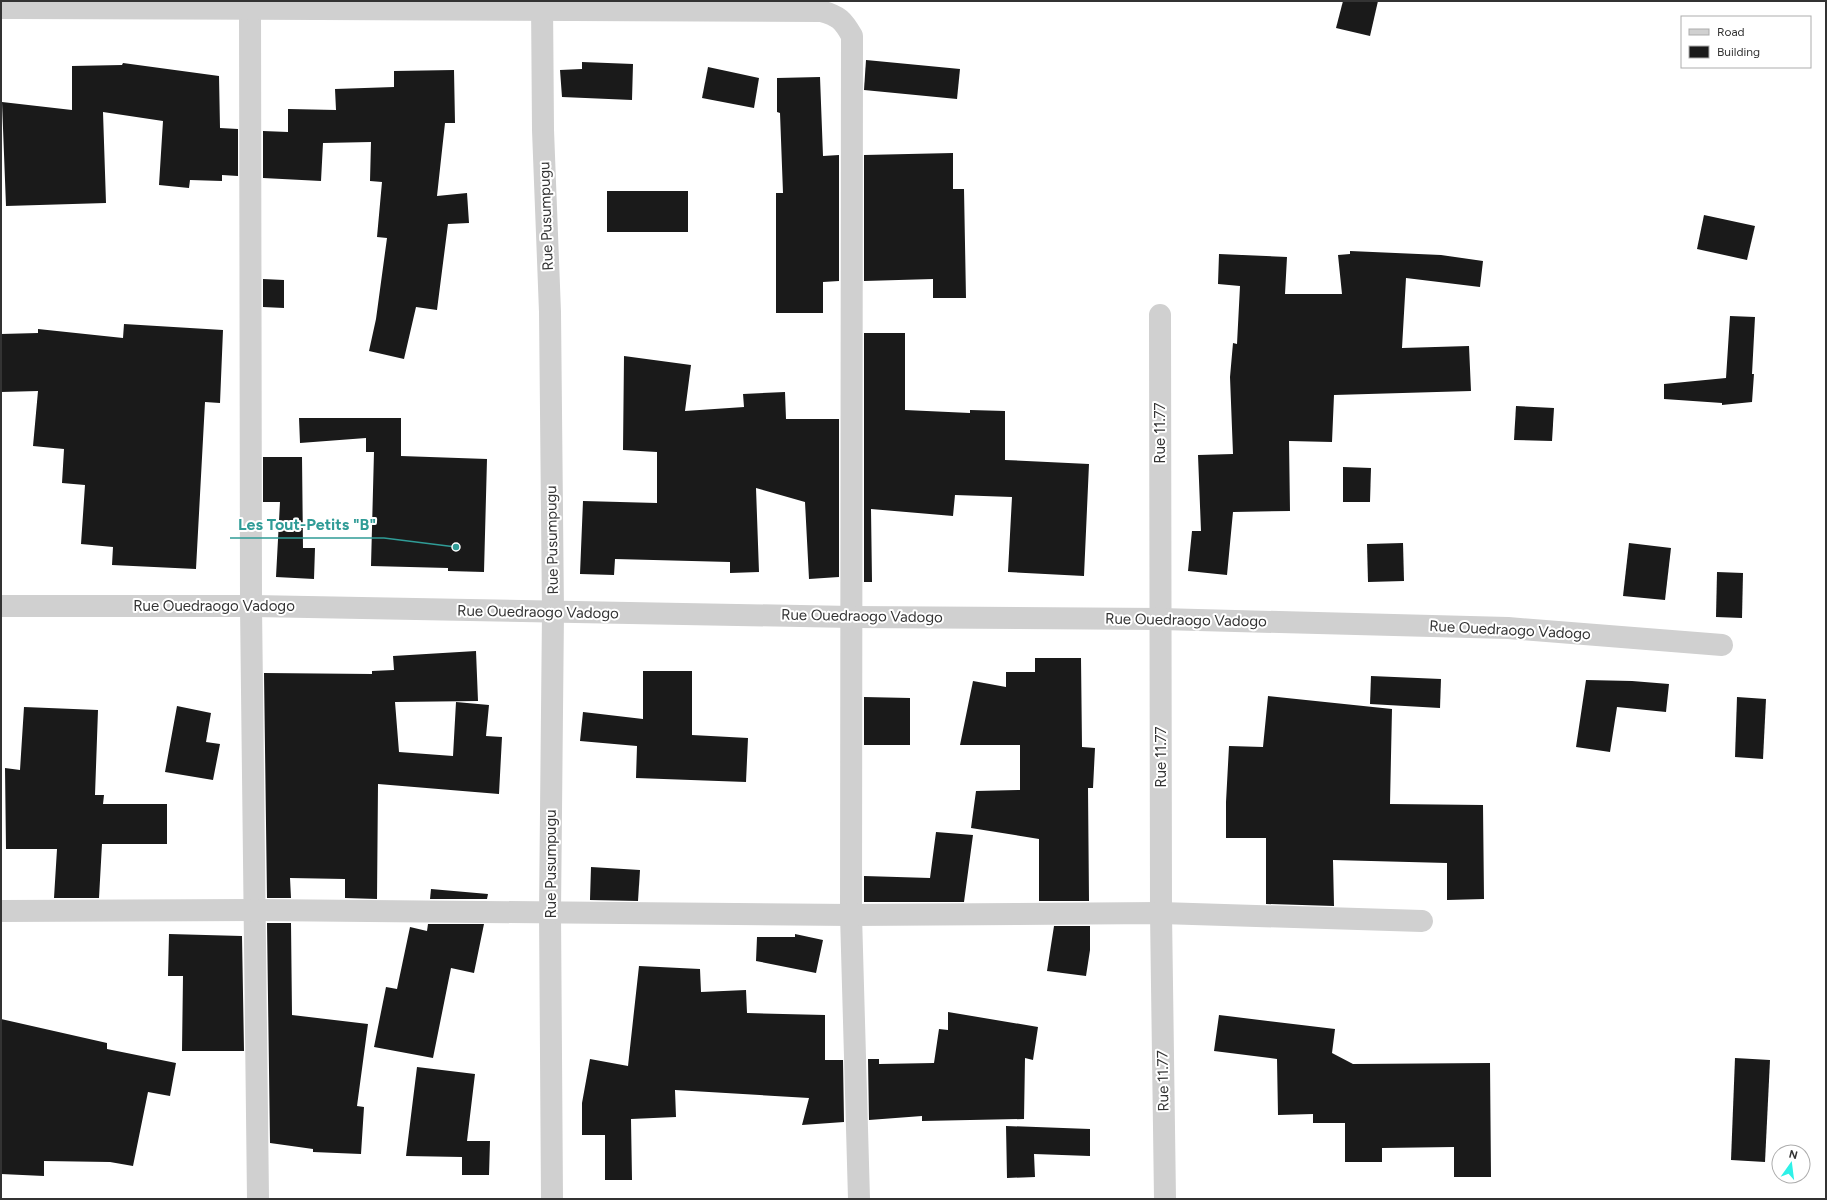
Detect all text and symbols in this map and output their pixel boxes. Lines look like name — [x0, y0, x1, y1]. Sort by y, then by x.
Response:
legend — [1681, 16, 1811, 68]
text: Road — [1717, 25, 1745, 39]
text: Building — [1717, 45, 1760, 59]
street label: Rue Pusumpugu — [535, 161, 557, 271]
street label: Rue 11.77 — [1151, 402, 1169, 464]
street label: Rue Pusumpugu — [542, 485, 562, 595]
callout: Les Tout-Petits "B" — [230, 510, 384, 538]
text: Les Tout-Petits "B" — [238, 515, 376, 534]
street label: Rue Ouedraogo Vadogo — [133, 597, 295, 615]
street label: Rue Ouedraogo Vadogo — [457, 602, 619, 622]
street label: Rue Ouedraogo Vadogo — [781, 606, 943, 626]
street label: Rue Ouedraogo Vadogo — [1105, 610, 1267, 630]
street label: Rue Ouedraogo Vadogo — [1429, 617, 1592, 643]
street label: Rue 11.77 — [1152, 726, 1170, 788]
street label: Rue Pusumpugu — [542, 809, 560, 919]
street label: Rue 11.77 — [1153, 1050, 1173, 1112]
north arrow — [1771, 1144, 1811, 1184]
text: N — [1788, 1147, 1799, 1162]

